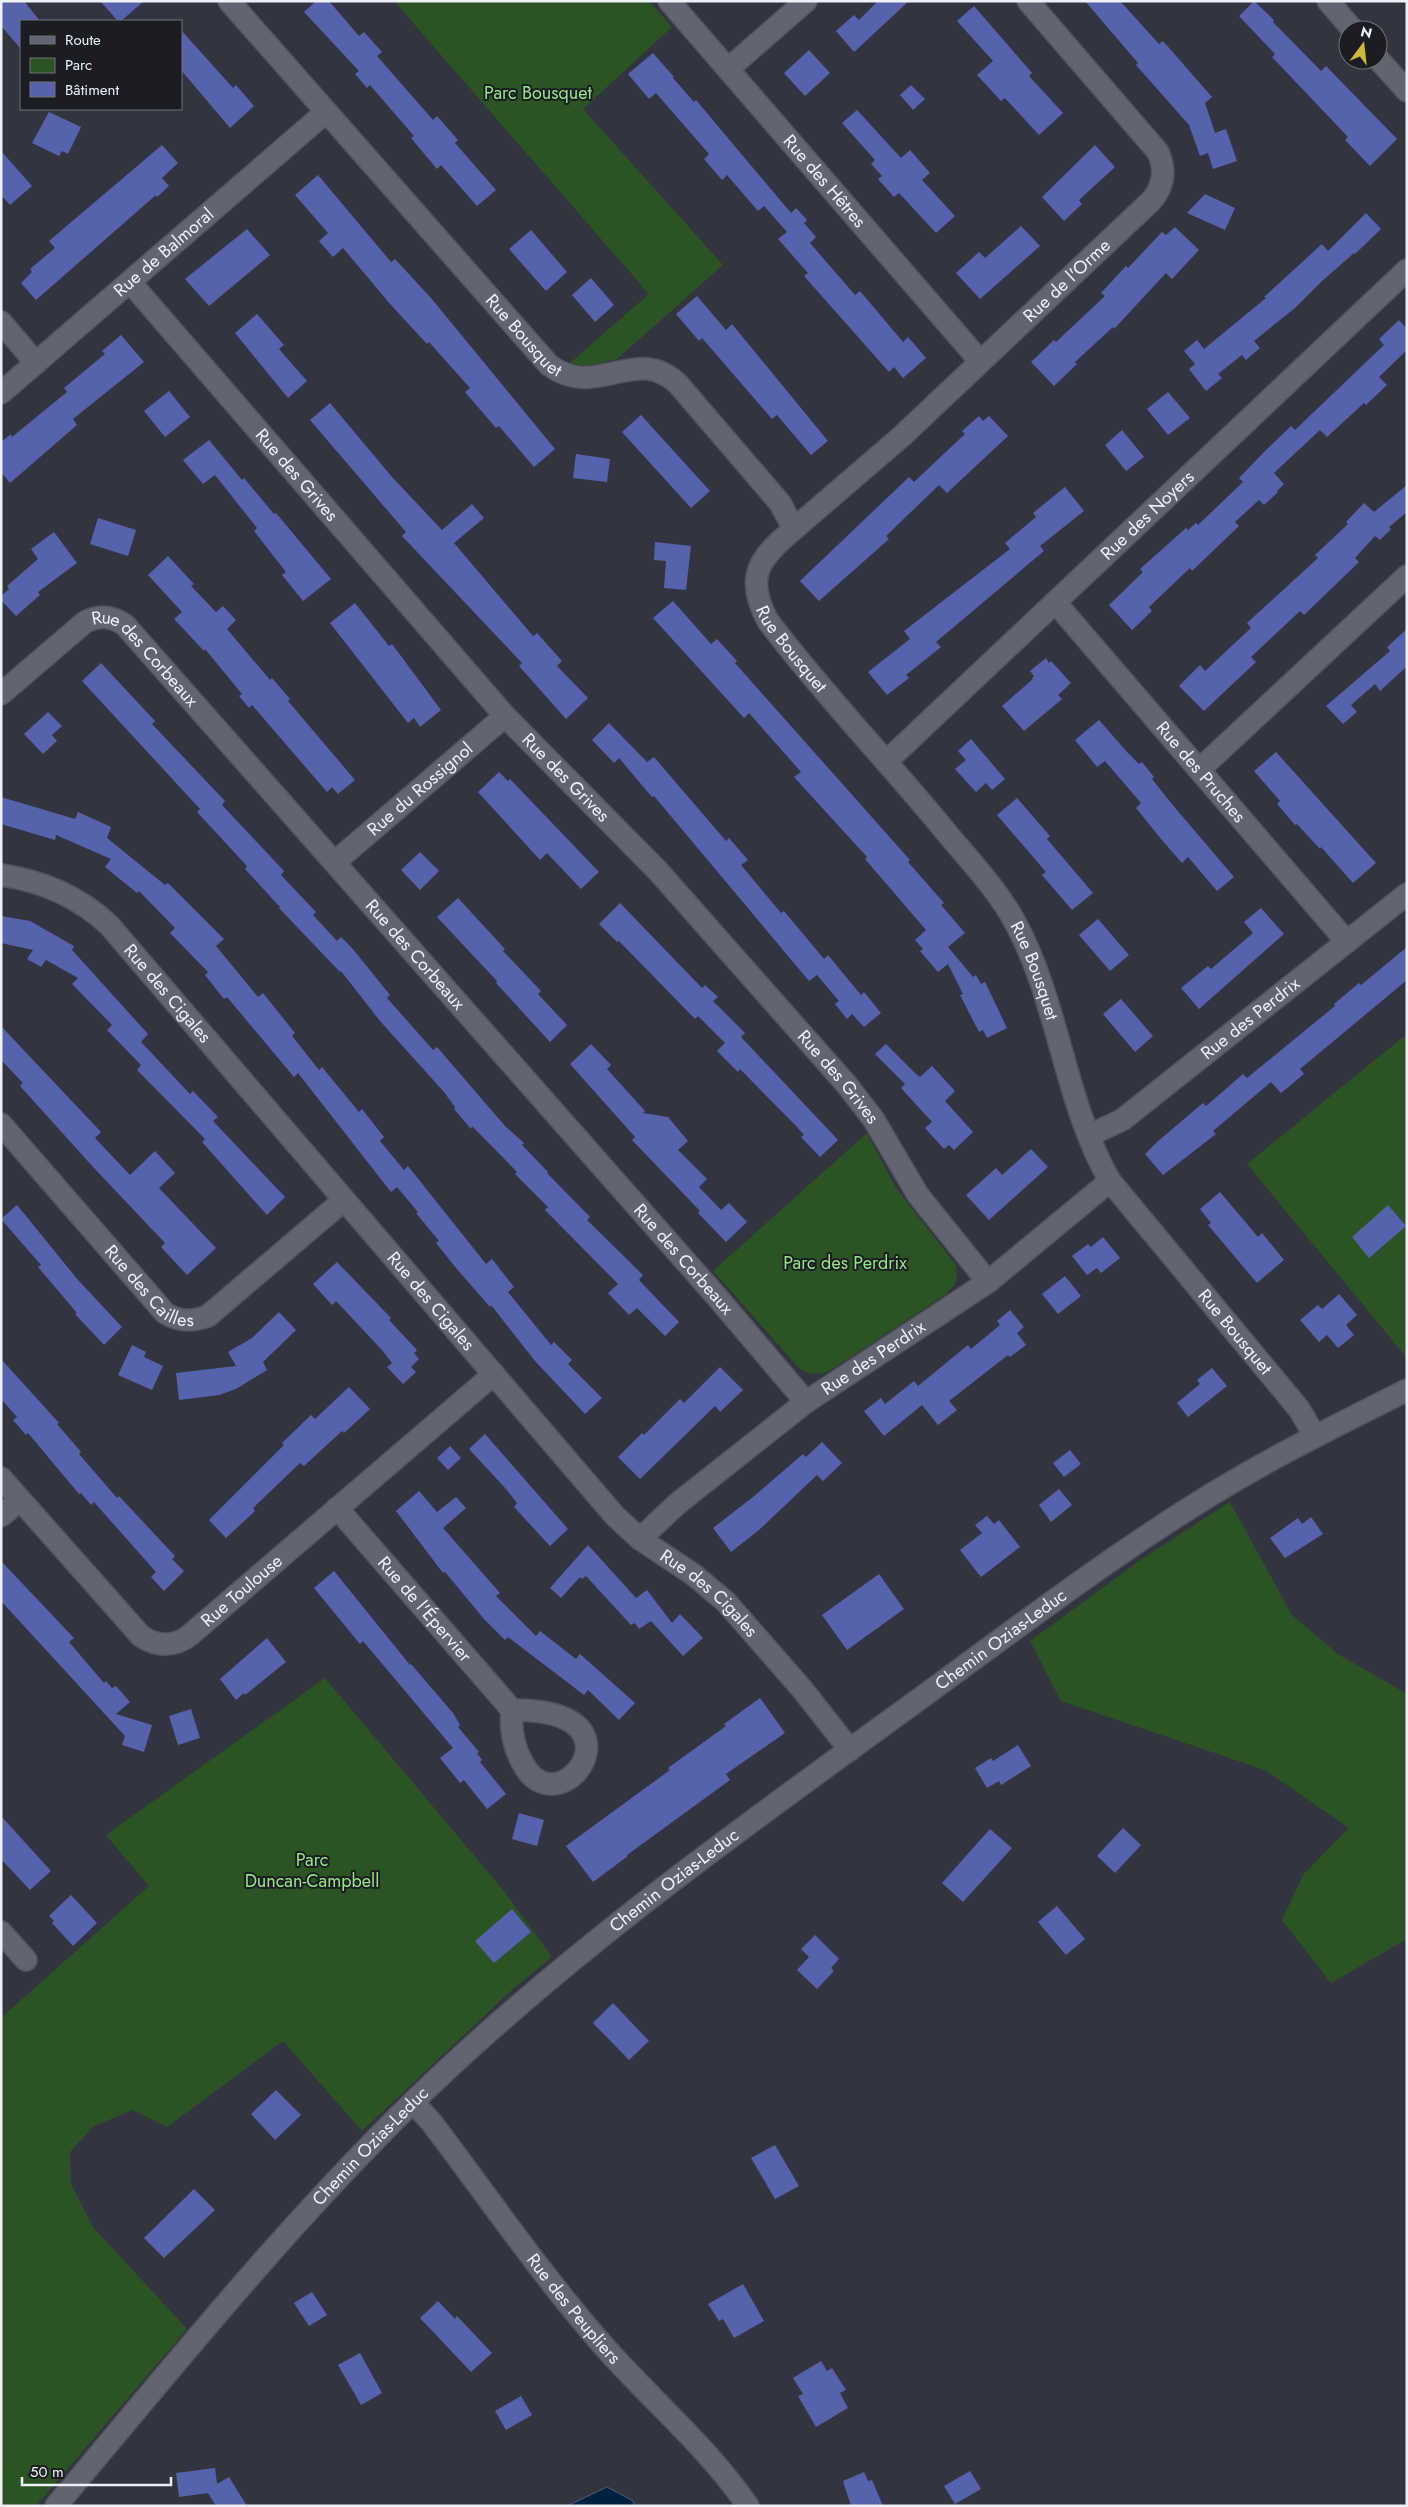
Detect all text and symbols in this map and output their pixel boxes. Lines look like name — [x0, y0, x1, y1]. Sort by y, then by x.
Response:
legend — [20, 20, 182, 110]
north arrow — [1338, 20, 1388, 70]
text: N — [1358, 21, 1374, 44]
text: Route — [65, 29, 101, 51]
text: Parc — [65, 54, 92, 76]
text: Bâtiment — [65, 79, 119, 101]
park label: Parc Bousquet — [484, 80, 593, 106]
street label: Rue des Hêtres — [777, 129, 872, 233]
street label: Rue de Balmoral — [108, 202, 219, 303]
street label: Rue de l'Orme — [1017, 233, 1116, 328]
street label: Rue Bousquet — [479, 288, 567, 384]
street label: Rue des Grives — [249, 423, 344, 527]
street label: Rue des Noyers — [1095, 464, 1200, 566]
street label: Rue Bousquet — [749, 601, 834, 699]
street label: Rue des Corbeaux — [89, 604, 205, 713]
street label: Rue des Pruches — [1150, 716, 1252, 828]
street label: Rue des Grives — [516, 727, 616, 828]
street label: Rue du Rossignol — [361, 736, 479, 842]
street label: Rue des Corbeaux — [359, 893, 472, 1016]
street label: Rue Bousquet — [1004, 916, 1065, 1024]
street label: Rue des Cigales — [118, 938, 217, 1049]
street label: Rue des Perdrix — [1195, 971, 1306, 1066]
street label: Rue des Grives — [791, 1024, 885, 1129]
street label: Rue des Corbeaux — [628, 1198, 740, 1321]
street label: Rue des Cailles — [98, 1239, 194, 1333]
street label: Rue des Cigales — [381, 1246, 481, 1356]
park label: Parc des Perdrix — [783, 1250, 907, 1276]
street label: Rue Bousquet — [1192, 1284, 1279, 1381]
street label: Rue des Perdrix — [816, 1314, 931, 1401]
street label: Rue des Cigales — [655, 1543, 764, 1643]
street label: Rue Toulouse — [195, 1548, 288, 1633]
street label: Rue de l'Épervier — [371, 1551, 479, 1669]
street label: Chemin Ozias-Leduc — [930, 1583, 1072, 1696]
street label: Chemin Ozias-Leduc — [604, 1822, 744, 1939]
park label: Parc Duncan-Campbell — [245, 1847, 379, 1894]
street label: Chemin Ozias-Leduc — [306, 2081, 434, 2211]
street label: Rue des Peupliers — [520, 2248, 627, 2370]
scale bar — [22, 2454, 171, 2486]
text: 50 m — [30, 2461, 64, 2483]

